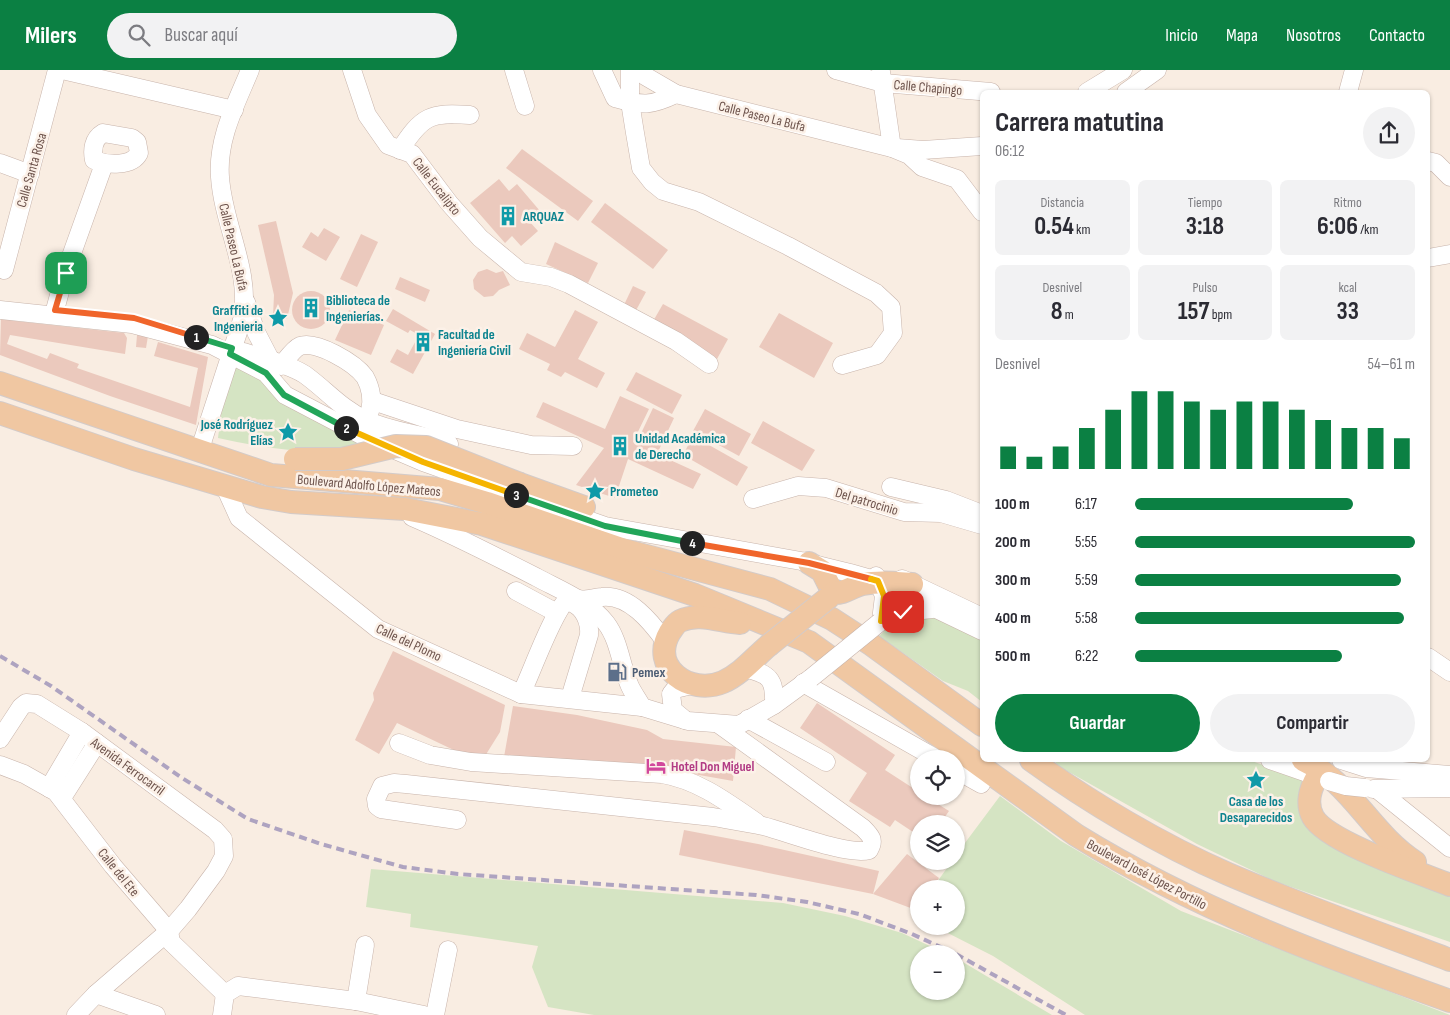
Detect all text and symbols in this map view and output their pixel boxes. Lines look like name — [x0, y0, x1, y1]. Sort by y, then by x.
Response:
search box — [107, 13, 457, 58]
text: Milers — [25, 21, 77, 50]
icon: search — [125, 21, 153, 49]
text: Buscar aquí — [165, 24, 238, 47]
text: Inicio — [1165, 25, 1198, 46]
text: Mapa — [1226, 25, 1258, 46]
text: Nosotros — [1286, 25, 1341, 46]
text: Contacto — [1369, 25, 1425, 46]
street label: Calle Chapingo — [893, 76, 963, 99]
street label: Calle Paseo La Bufa — [717, 97, 807, 135]
text: Carrera matutina — [995, 106, 1164, 139]
button: share — [1363, 107, 1415, 159]
street label: Calle Santa Rosa — [13, 131, 50, 209]
text: 06:12 — [995, 142, 1025, 161]
street label: Calle Eucalipto — [409, 154, 465, 219]
text: Distancia — [1040, 194, 1084, 211]
text: Tiempo — [1188, 194, 1222, 211]
text: Ritmo — [1334, 194, 1362, 211]
street label: Calle Paseo La Bufa — [215, 202, 252, 292]
building icon: ARQUAZ — [497, 205, 519, 227]
place label: ARQUAZ — [522, 208, 564, 225]
text: 0.54 — [1034, 211, 1074, 242]
text: 3:18 — [1186, 211, 1224, 242]
text: 6:06 — [1317, 211, 1358, 242]
text: km — [1074, 221, 1090, 238]
text: /km — [1358, 221, 1378, 238]
pin — [45, 252, 87, 294]
icon: arrive — [52, 259, 80, 287]
text: Desnivel — [1042, 279, 1082, 296]
text: Pulso — [1192, 279, 1218, 296]
text: kcal — [1338, 279, 1357, 296]
place label: Biblioteca de Ingenierías. — [326, 292, 390, 325]
text: 8 — [1051, 296, 1063, 327]
text: 157 — [1178, 296, 1209, 327]
text: 33 — [1336, 296, 1359, 327]
building icon: Biblioteca de Ingenierías. — [300, 297, 322, 319]
place label: Graffiti de Ingenieria — [212, 302, 263, 335]
text: m — [1063, 306, 1074, 323]
text: bpm — [1209, 306, 1232, 323]
place icon: Graffiti de Ingenieria — [267, 307, 289, 329]
pin: 1 — [184, 324, 208, 350]
place label: Facultad de Ingeniería Civil — [438, 326, 511, 359]
text: 1 — [194, 329, 199, 346]
building icon: Facultad de Ingeniería Civil — [412, 331, 434, 353]
text: Desnivel — [995, 355, 1040, 374]
text: 54–61 m — [1368, 355, 1415, 374]
place label: José Rodríguez Elías — [200, 416, 274, 449]
pin: 2 — [334, 416, 358, 440]
text: 2 — [343, 420, 350, 437]
place icon: José Rodríguez Elías — [277, 421, 299, 443]
place label: Unidad Académica de Derecho — [635, 430, 726, 463]
building icon: Unidad Académica de Derecho — [609, 435, 631, 457]
street label: Boulevard Adolfo López Mateos — [296, 471, 442, 500]
place icon: Prometeo — [584, 480, 606, 502]
pin: 3 — [504, 482, 528, 508]
place label: Prometeo — [610, 483, 658, 500]
street label: Del patrocinio — [833, 484, 901, 519]
text: 3 — [513, 487, 520, 504]
text: 100 m — [995, 495, 1030, 514]
text: 6:17 — [1075, 495, 1097, 514]
pin: 4 — [680, 530, 704, 556]
text: 200 m — [995, 533, 1030, 552]
text: 5:55 — [1075, 533, 1097, 552]
text: 4 — [689, 535, 696, 552]
text: 300 m — [995, 571, 1031, 590]
text: 5:59 — [1075, 571, 1098, 590]
pin — [882, 591, 924, 633]
icon: check — [889, 598, 917, 626]
text: 400 m — [995, 609, 1031, 628]
text: 5:58 — [1075, 609, 1098, 628]
street label: Calle del Plomo — [373, 620, 444, 665]
text: 500 m — [995, 647, 1030, 666]
text: 6:22 — [1075, 647, 1098, 666]
fuel station icon: Pemex — [606, 661, 628, 683]
place label: Pemex — [632, 664, 665, 681]
button: Guardar — [995, 694, 1200, 752]
button: Compartir — [1210, 694, 1415, 752]
street label: Avenida Ferrocarril — [87, 733, 168, 799]
map controls — [910, 750, 965, 1000]
button: locate — [910, 750, 965, 805]
hotel icon: Hotel Don Miguel — [645, 755, 667, 777]
place label: Hotel Don Miguel — [671, 758, 755, 775]
place icon: Casa de los Desaparecidos — [1245, 769, 1267, 791]
place label: Casa de los Desaparecidos — [1220, 793, 1292, 826]
button: layers — [910, 815, 965, 870]
street label: Boulevard José López Portillo — [1084, 836, 1210, 913]
street label: Calle del Ete — [94, 845, 143, 900]
button: + — [910, 880, 965, 935]
button: − — [910, 945, 965, 1000]

